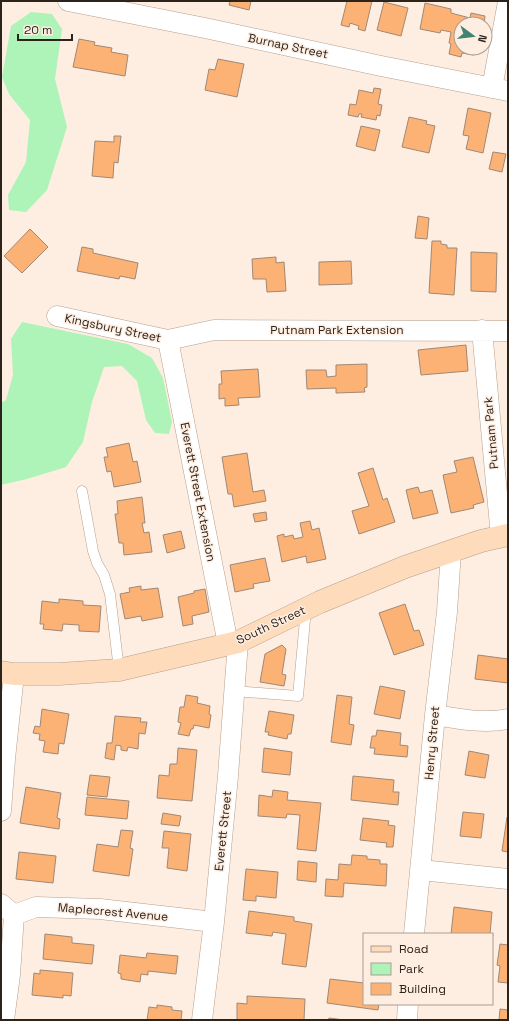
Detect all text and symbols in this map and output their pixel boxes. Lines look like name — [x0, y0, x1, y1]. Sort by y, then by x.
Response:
scale bar — [18, 16, 72, 42]
north arrow — [453, 16, 493, 56]
text: 20 m — [24, 22, 52, 38]
street label: Burnap Street — [246, 30, 330, 62]
text: N — [475, 33, 490, 44]
street label: Kingsbury Street — [63, 310, 163, 346]
street label: Putnam Park Extension — [270, 322, 404, 338]
street label: Putnam Park — [480, 396, 502, 470]
street label: Everett Street Extension — [177, 421, 219, 563]
street label: South Street — [234, 602, 308, 648]
street label: Henry Street — [421, 705, 443, 781]
street label: Everett Street — [211, 790, 235, 872]
street label: Maplecrest Avenue — [57, 899, 169, 925]
legend — [363, 933, 493, 1005]
text: Road — [399, 941, 428, 957]
text: Park — [399, 961, 424, 977]
text: Building — [399, 981, 446, 997]

